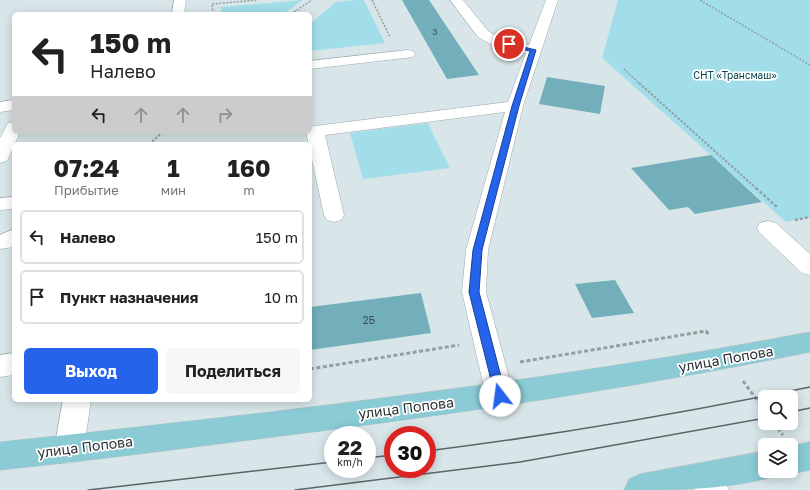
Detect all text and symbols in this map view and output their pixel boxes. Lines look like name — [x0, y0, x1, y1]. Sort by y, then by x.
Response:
text: 150 m — [90, 26, 171, 59]
house number: 3 — [432, 26, 438, 37]
pin — [492, 27, 526, 61]
icon: left — [24, 28, 76, 80]
icon: arrive — [498, 33, 520, 55]
text: Налево — [90, 60, 156, 82]
park label: СНТ «Трансмаш» — [693, 69, 777, 81]
icon: left — [88, 104, 110, 126]
icon: ahead — [130, 104, 152, 126]
icon: ahead — [172, 104, 194, 126]
icon: right — [214, 104, 236, 126]
text: 07:24 — [53, 153, 119, 182]
text: 1 — [167, 153, 180, 182]
text: 160 — [227, 153, 271, 182]
text: Прибытие — [54, 182, 119, 198]
text: мин — [161, 182, 186, 198]
text: m — [243, 182, 255, 198]
icon: left — [26, 226, 48, 248]
text: Налево — [60, 228, 116, 246]
text: 150 m — [256, 228, 298, 246]
icon: arrive — [26, 286, 48, 308]
text: Пункт назначения — [60, 288, 198, 306]
text: 10 m — [264, 288, 298, 306]
house number: 2Б — [363, 314, 376, 326]
street label: улица Попова — [677, 342, 775, 375]
button: Выход — [24, 348, 158, 394]
button: Поделиться — [166, 348, 300, 394]
position arrow — [479, 375, 521, 417]
map controls — [758, 390, 798, 478]
button: search — [758, 390, 798, 430]
street label: улица Попова — [357, 393, 455, 422]
speed limit sign: 30 — [384, 426, 436, 478]
street label: улица Попова — [36, 432, 134, 461]
text: 22 — [338, 435, 362, 459]
button: layers — [758, 438, 798, 478]
text: km/h — [337, 456, 363, 468]

